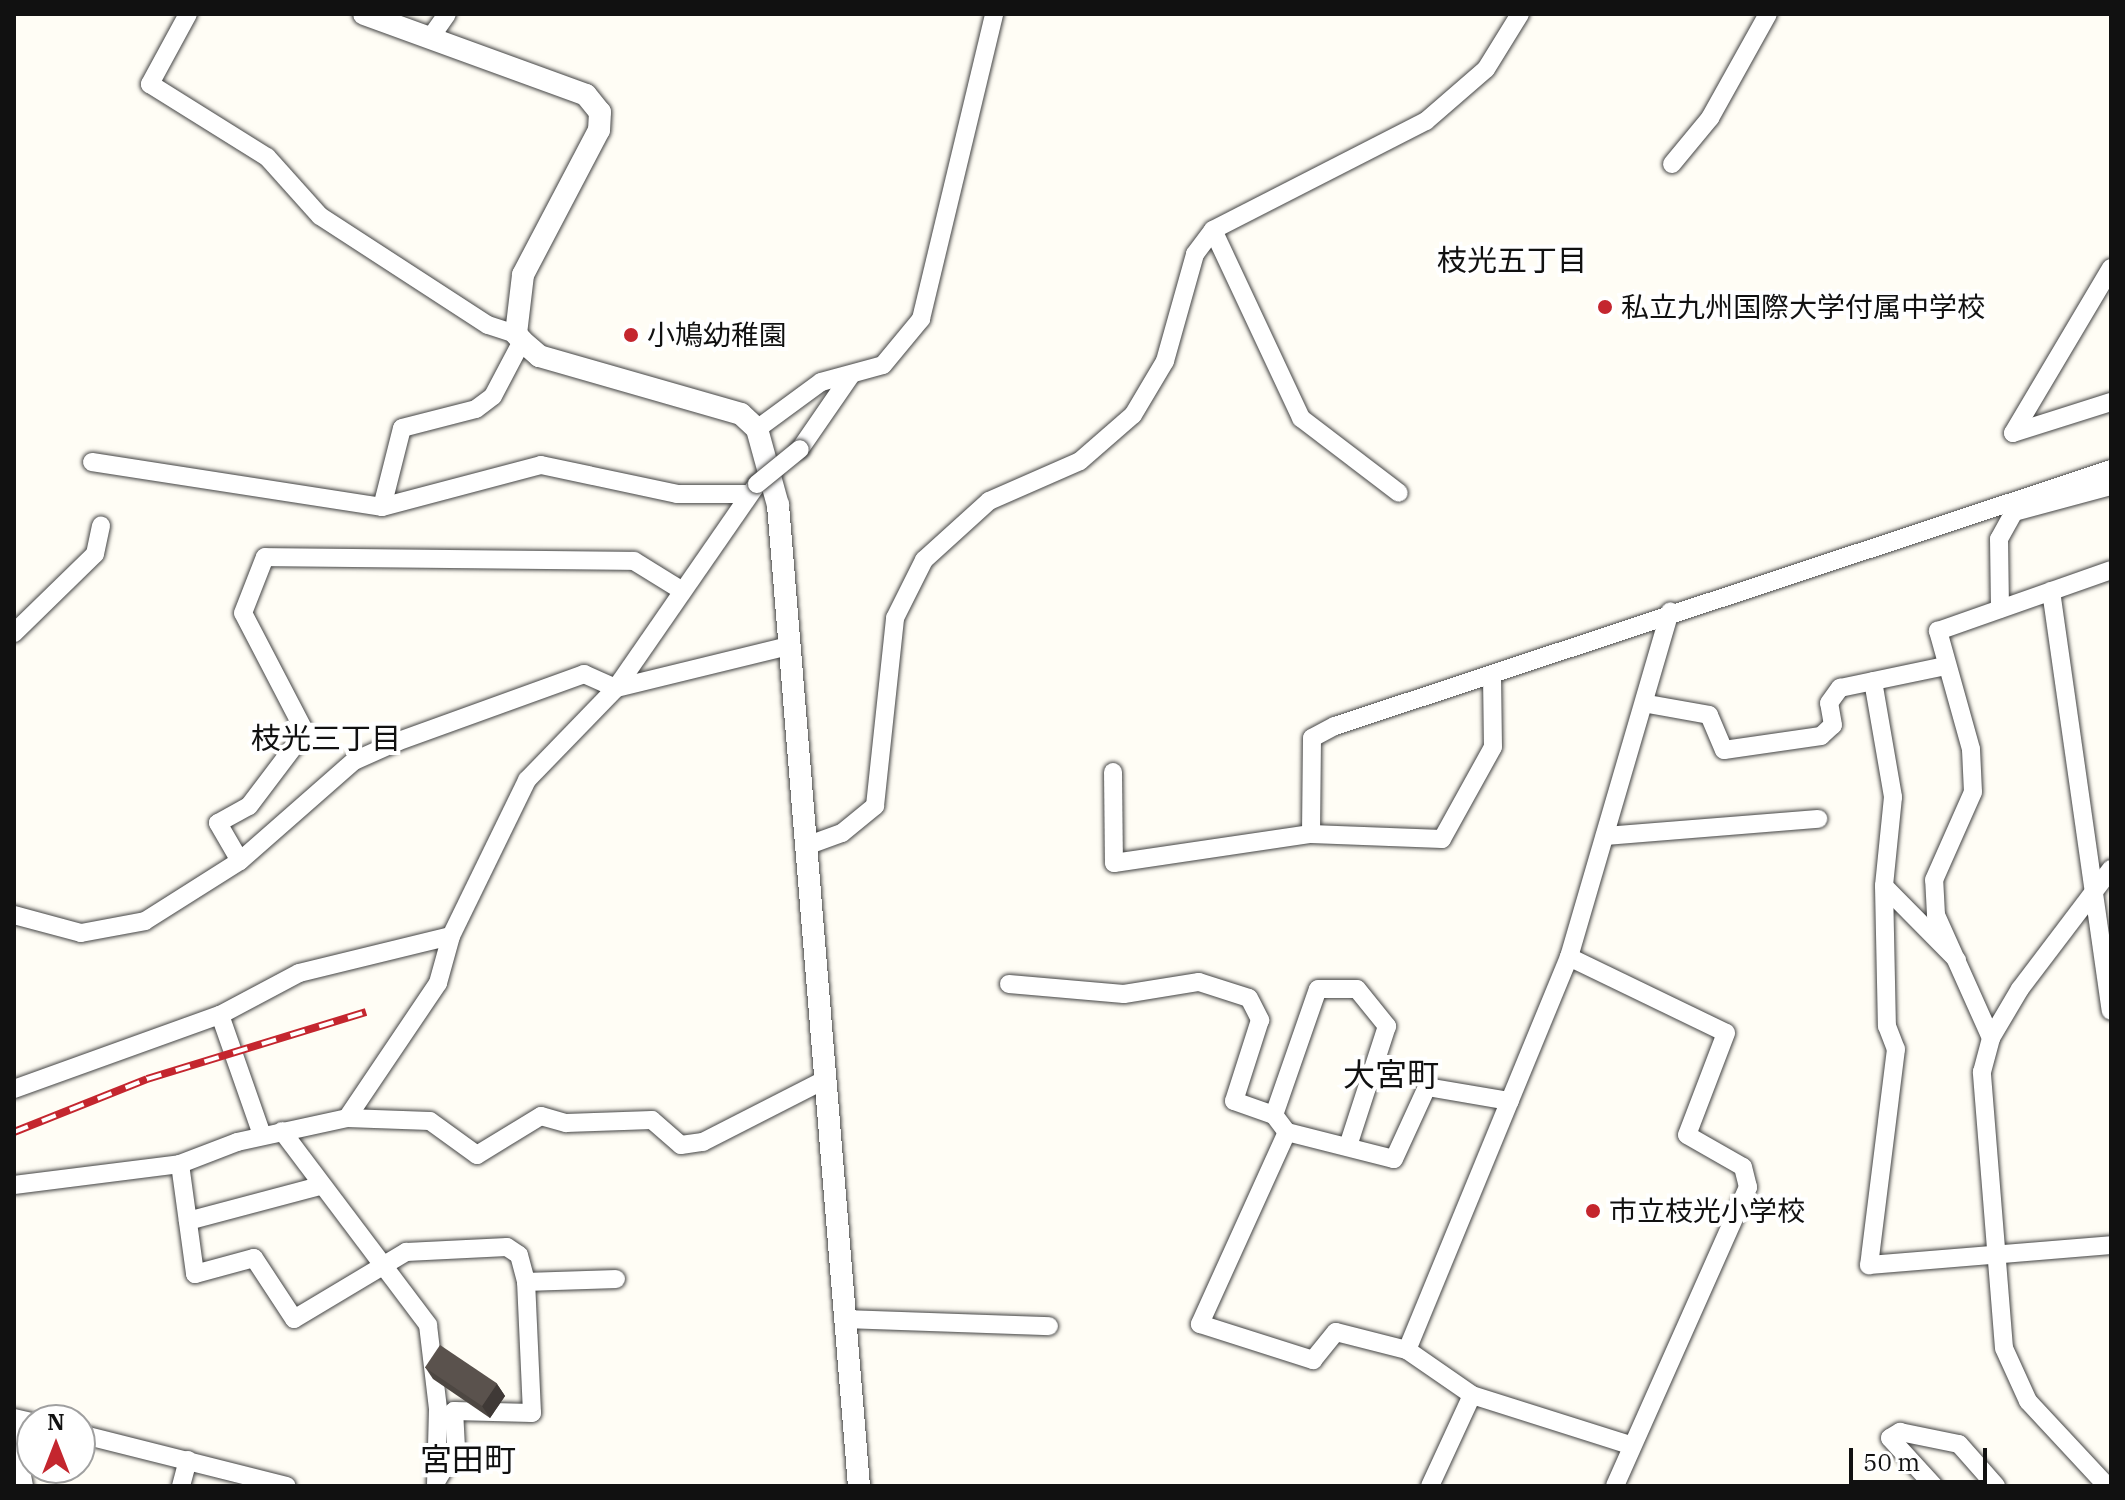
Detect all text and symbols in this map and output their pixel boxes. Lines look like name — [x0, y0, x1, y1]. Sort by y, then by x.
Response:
district label: 枝光五丁目 — [1437, 242, 1587, 278]
place label: 私立九州国際大学付属中学校 — [1621, 290, 1985, 324]
marker: 私立九州国際大学付属中学校 — [1596, 298, 1614, 316]
place label: 小鳩幼稚園 — [647, 318, 787, 352]
marker: 小鳩幼稚園 — [622, 326, 640, 344]
district label: 枝光三丁目 — [251, 720, 401, 756]
district label: 大宮町 — [1343, 1055, 1439, 1093]
place label: 市立枝光小学校 — [1609, 1194, 1805, 1228]
marker: 市立枝光小学校 — [1584, 1202, 1602, 1220]
north arrow — [16, 1404, 96, 1484]
text: N — [47, 1407, 65, 1436]
scale bar — [1853, 1432, 1991, 1482]
district label: 宮田町 — [420, 1440, 516, 1478]
text: 50 m — [1863, 1446, 1920, 1478]

